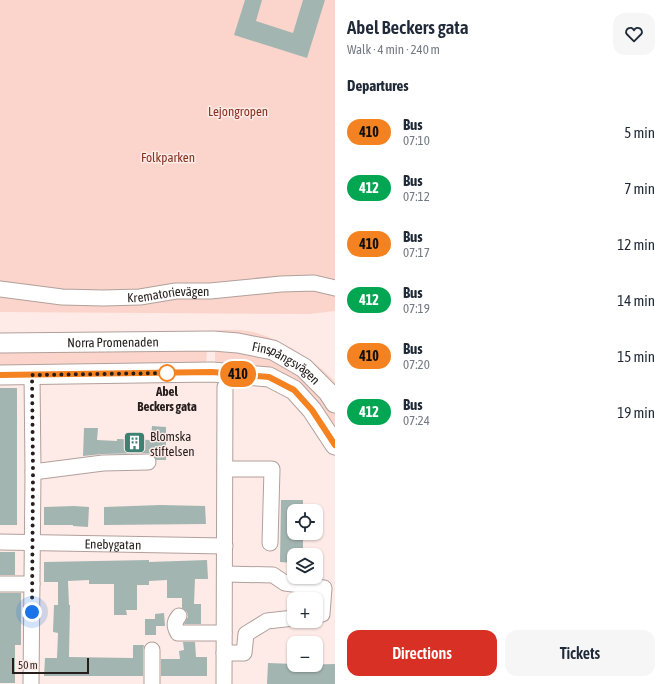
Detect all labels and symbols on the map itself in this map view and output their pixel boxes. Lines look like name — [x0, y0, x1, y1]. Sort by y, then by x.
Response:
park label: Lejongropen — [208, 104, 268, 119]
park label: Folkparken — [141, 150, 195, 165]
street label: Krematorievägen — [127, 284, 209, 305]
street label: Norra Promenaden — [67, 335, 159, 350]
street label: Finspångsvägen — [251, 339, 323, 388]
line badge: 410 — [215, 361, 261, 387]
marker: Abel Beckers gata — [158, 364, 176, 382]
place label: Abel Beckers gata — [137, 384, 197, 414]
place label: Blomska stiftelsen — [150, 429, 195, 459]
building icon: Blomska stiftelsen — [121, 430, 147, 456]
street label: Enebygatan — [85, 537, 141, 553]
your location — [22, 602, 42, 622]
scale bar — [12, 656, 89, 675]

